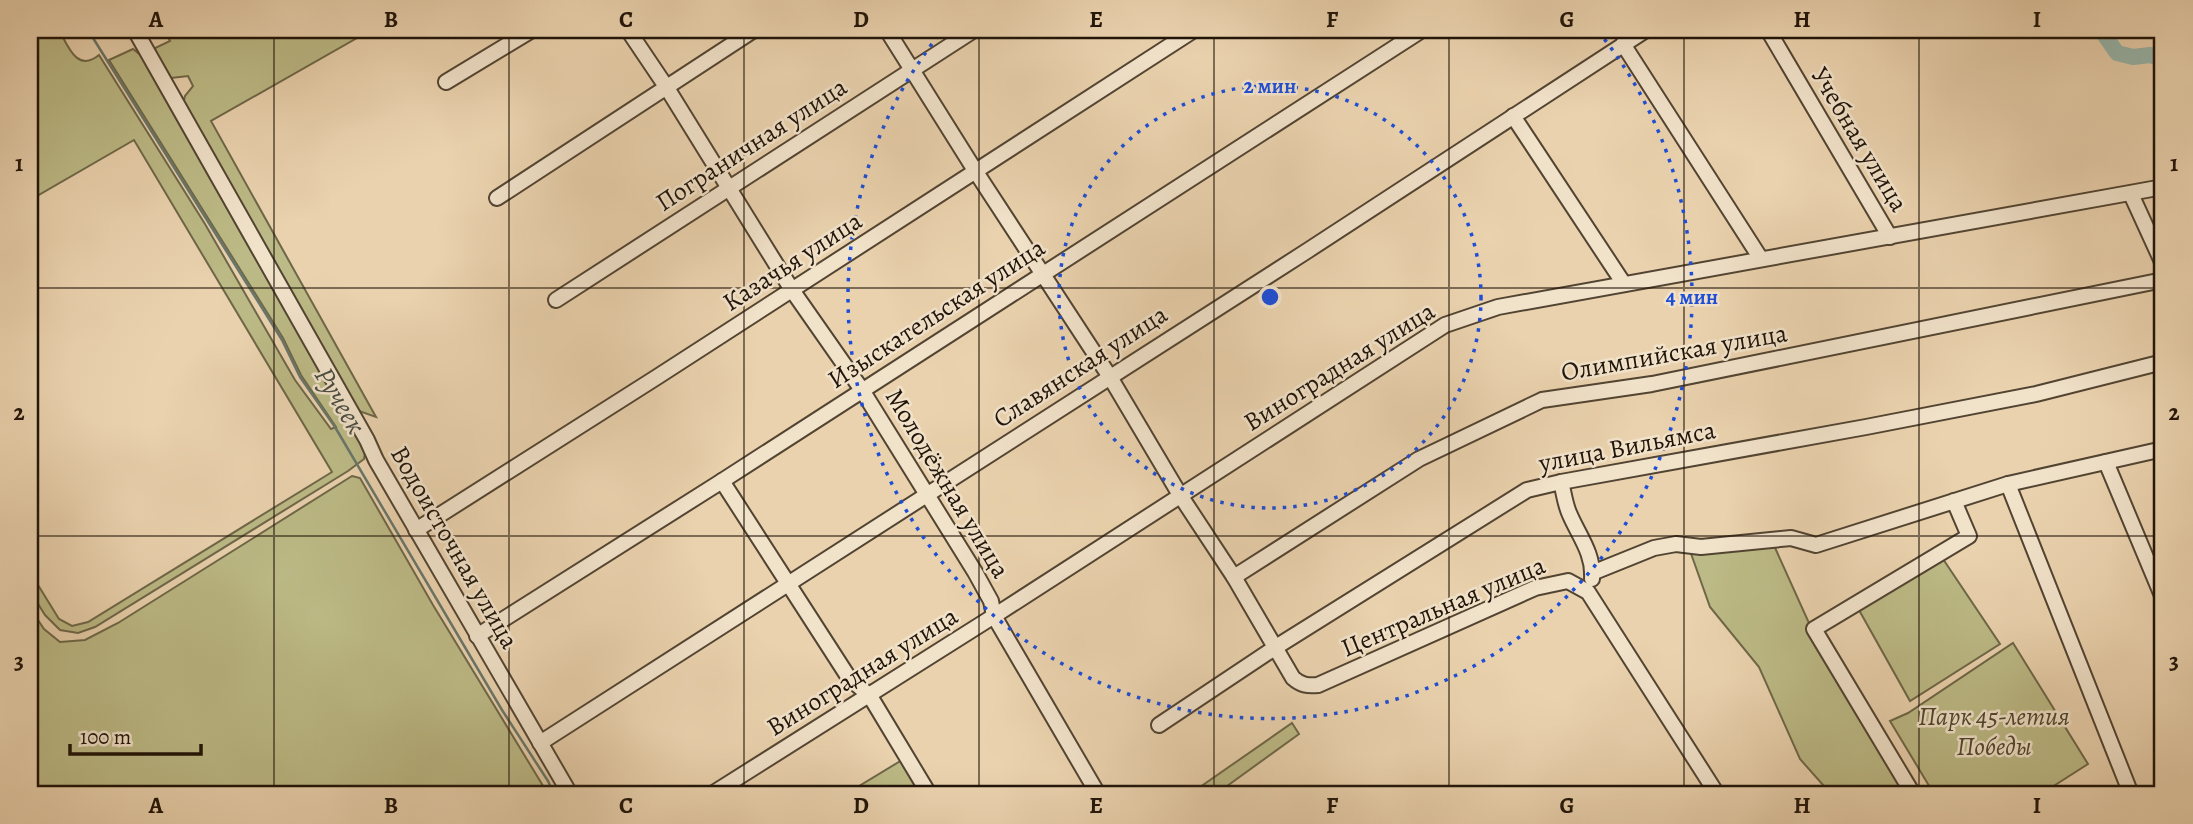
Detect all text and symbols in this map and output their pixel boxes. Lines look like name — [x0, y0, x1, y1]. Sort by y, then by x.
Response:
text: A — [148, 4, 164, 35]
text: B — [384, 4, 398, 35]
text: C — [619, 4, 633, 35]
text: D — [853, 4, 869, 35]
text: E — [1089, 4, 1103, 35]
text: F — [1326, 4, 1339, 35]
text: G — [1559, 4, 1575, 35]
text: H — [1793, 4, 1811, 35]
text: I — [2033, 4, 2041, 35]
street label: Учебная улица — [1803, 60, 1917, 218]
street label: Пограничная улица — [649, 69, 854, 219]
text: 2 мин — [1244, 72, 1296, 100]
text: 1 — [15, 148, 23, 179]
text: 1 — [2170, 148, 2178, 179]
street label: Казачья улица — [716, 203, 869, 319]
street label: Изыскательская улица — [821, 230, 1052, 397]
text: 4 мин — [1666, 283, 1718, 311]
centre of rings — [1258, 285, 1282, 309]
street label: Виноградная улица — [1237, 293, 1442, 439]
street label: Славянская улица — [986, 297, 1174, 436]
street label: Олимпийская улица — [1558, 315, 1790, 390]
water label: Ручеек — [305, 360, 375, 441]
street label: Молодёжная улица — [877, 382, 1018, 585]
text: 2 — [13, 397, 25, 428]
text: 2 — [2168, 397, 2180, 428]
street label: улица Вильямса — [1535, 412, 1718, 481]
street label: Водоисточная улица — [382, 439, 527, 655]
street label: Центральная улица — [1336, 548, 1550, 665]
street label: Виноградная улица — [760, 598, 965, 744]
text: 3 — [14, 646, 24, 677]
text: 3 — [2169, 646, 2179, 677]
park label: Парк 45-летия Победы — [1918, 699, 2070, 764]
scale bar — [70, 712, 201, 756]
text: 100 m — [80, 723, 131, 751]
text: A — [148, 790, 164, 821]
text: B — [384, 790, 398, 821]
text: C — [619, 790, 633, 821]
text: D — [853, 790, 869, 821]
text: E — [1089, 790, 1103, 821]
text: F — [1326, 790, 1339, 821]
text: G — [1559, 790, 1575, 821]
text: H — [1793, 790, 1811, 821]
text: I — [2033, 790, 2041, 821]

